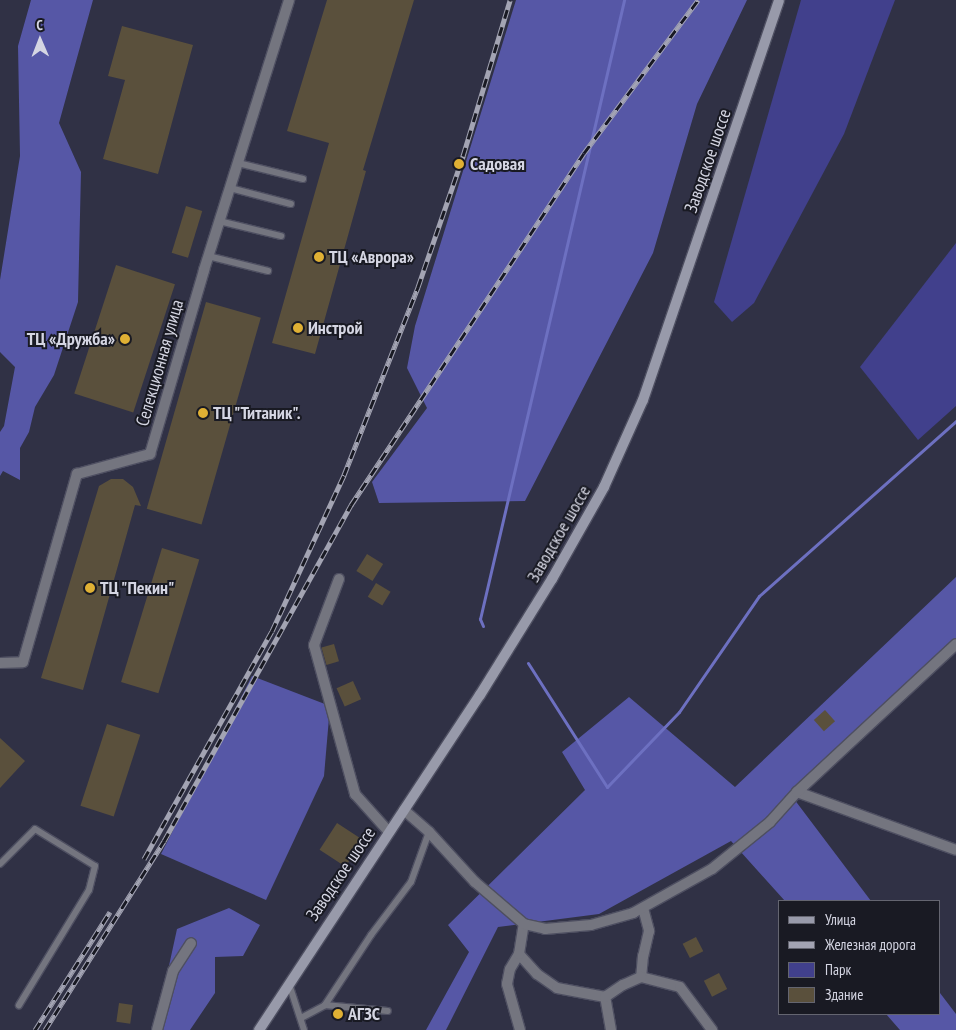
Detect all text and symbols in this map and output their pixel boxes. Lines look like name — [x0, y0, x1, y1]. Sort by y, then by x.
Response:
north arrow — [15, 15, 65, 65]
text: С — [36, 16, 43, 34]
street label: Заводское шоссе — [680, 106, 736, 216]
place label: Садовая — [470, 153, 525, 175]
marker: Садовая — [452, 157, 466, 171]
place label: ТЦ «Аврора» — [329, 246, 414, 268]
marker: ТЦ «Аврора» — [313, 251, 325, 263]
street label: Селекционная улица — [132, 297, 188, 429]
place label: Инстрой — [308, 317, 363, 339]
marker: Инстрой — [292, 322, 304, 334]
place label: ТЦ «Дружба» — [27, 328, 115, 350]
marker: ТЦ «Дружба» — [119, 333, 131, 345]
place label: ТЦ "Титаник". — [213, 402, 302, 424]
marker: ТЦ "Титаник". — [197, 407, 209, 419]
street label: Заводское шоссе — [523, 482, 595, 586]
place label: ТЦ "Пекин" — [100, 577, 176, 599]
marker: ТЦ "Пекин" — [84, 582, 96, 594]
street label: Заводское шоссе — [302, 823, 380, 925]
legend — [778, 900, 941, 1015]
text: Улица — [825, 910, 856, 929]
text: Железная дорога — [825, 935, 916, 954]
text: Парк — [825, 960, 851, 979]
text: Здание — [825, 985, 863, 1004]
place label: АГЗС — [348, 1003, 380, 1025]
marker: АГЗС — [332, 1008, 344, 1020]

